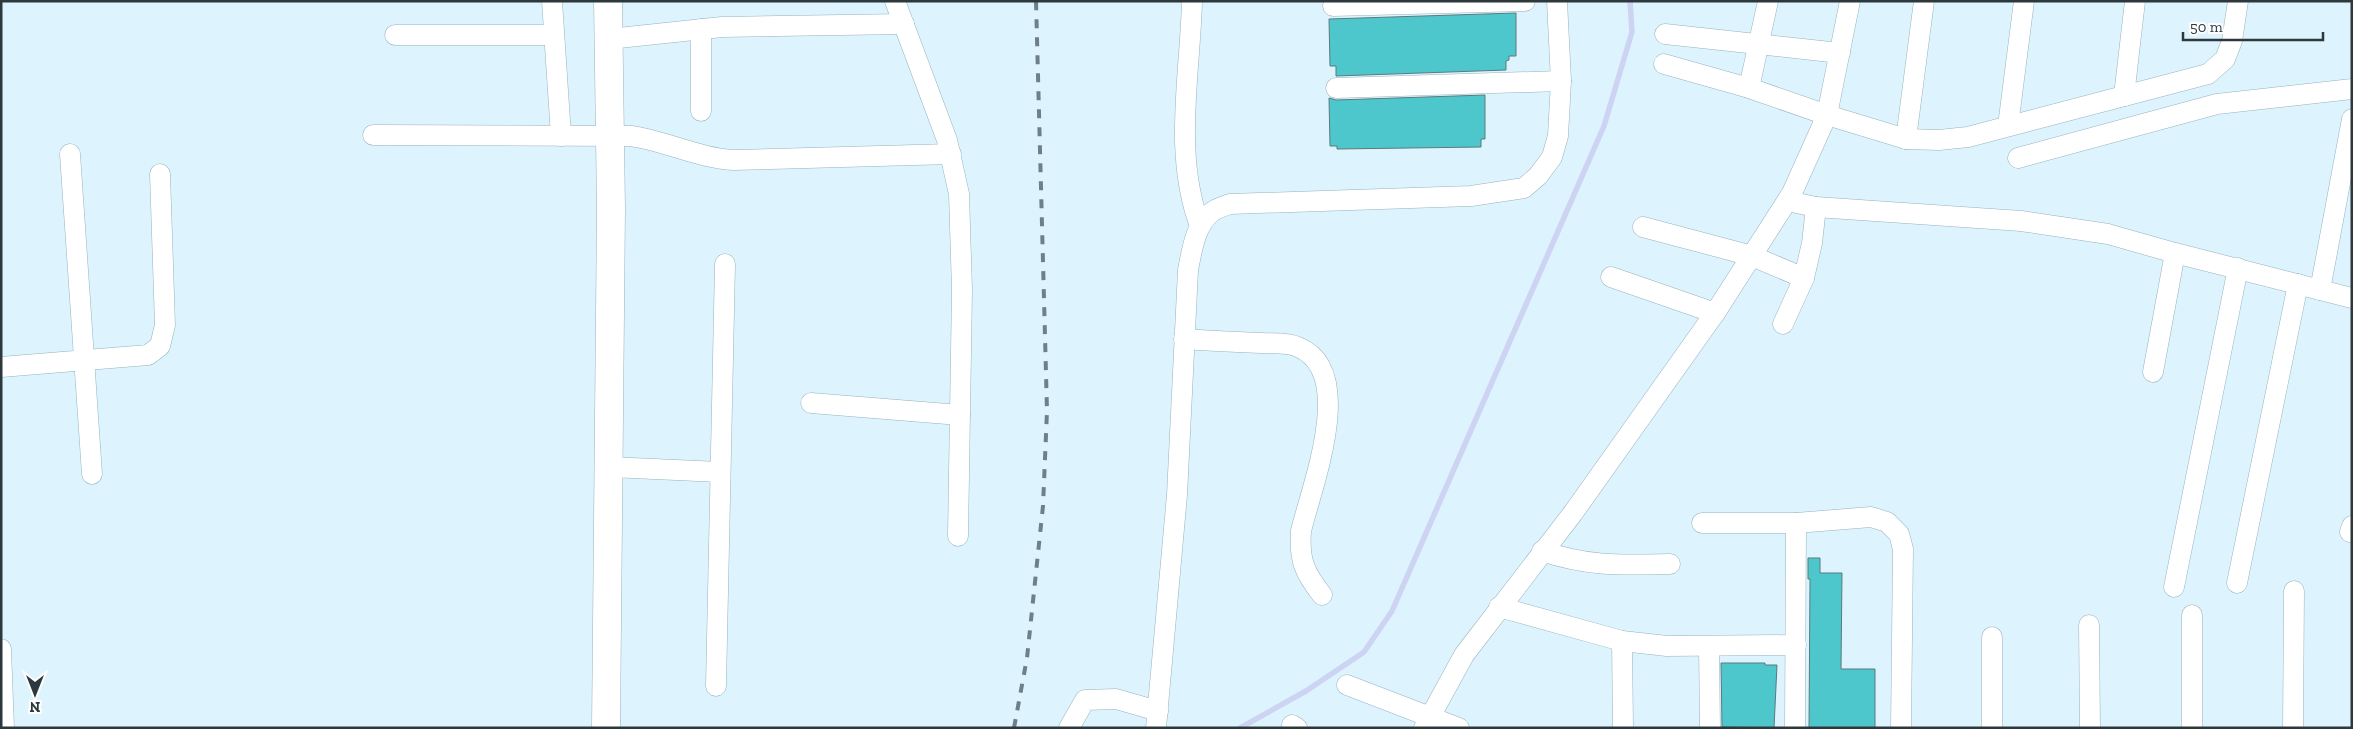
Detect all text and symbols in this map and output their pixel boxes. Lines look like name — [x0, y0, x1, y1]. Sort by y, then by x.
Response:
scale bar — [2183, 10, 2323, 42]
text: 50 m — [2190, 18, 2223, 36]
north arrow — [10, 669, 60, 719]
text: N — [29, 698, 40, 715]

